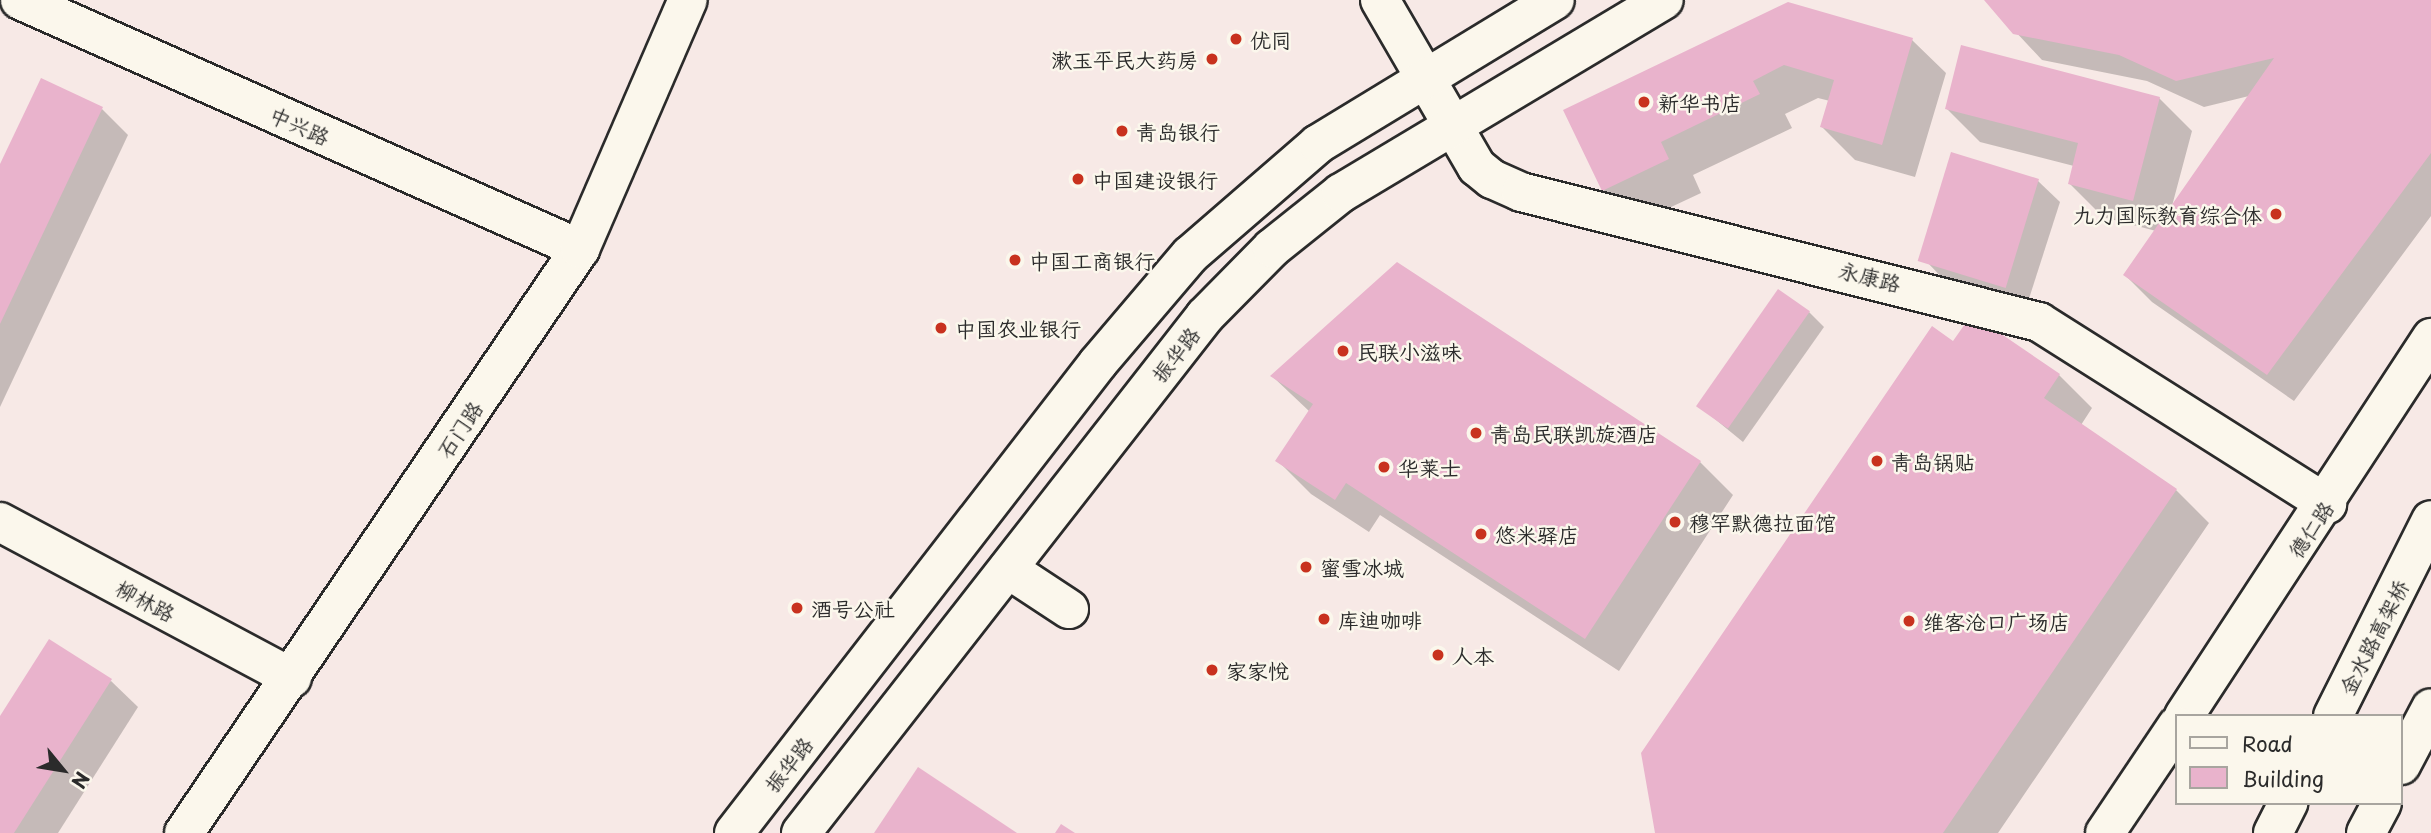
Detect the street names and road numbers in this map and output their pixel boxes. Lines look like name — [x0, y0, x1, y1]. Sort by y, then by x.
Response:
street label: 中兴路 — [266, 101, 334, 149]
street label: 永康路 — [1836, 256, 1904, 296]
street label: 振华路 — [1146, 321, 1204, 387]
street label: 石门路 — [431, 396, 487, 462]
street label: 德仁路 — [2282, 496, 2338, 562]
street label: 柳林路 — [112, 574, 180, 626]
street label: 金水路高架桥 — [2333, 575, 2413, 699]
street label: 振华路 — [759, 731, 817, 797]

